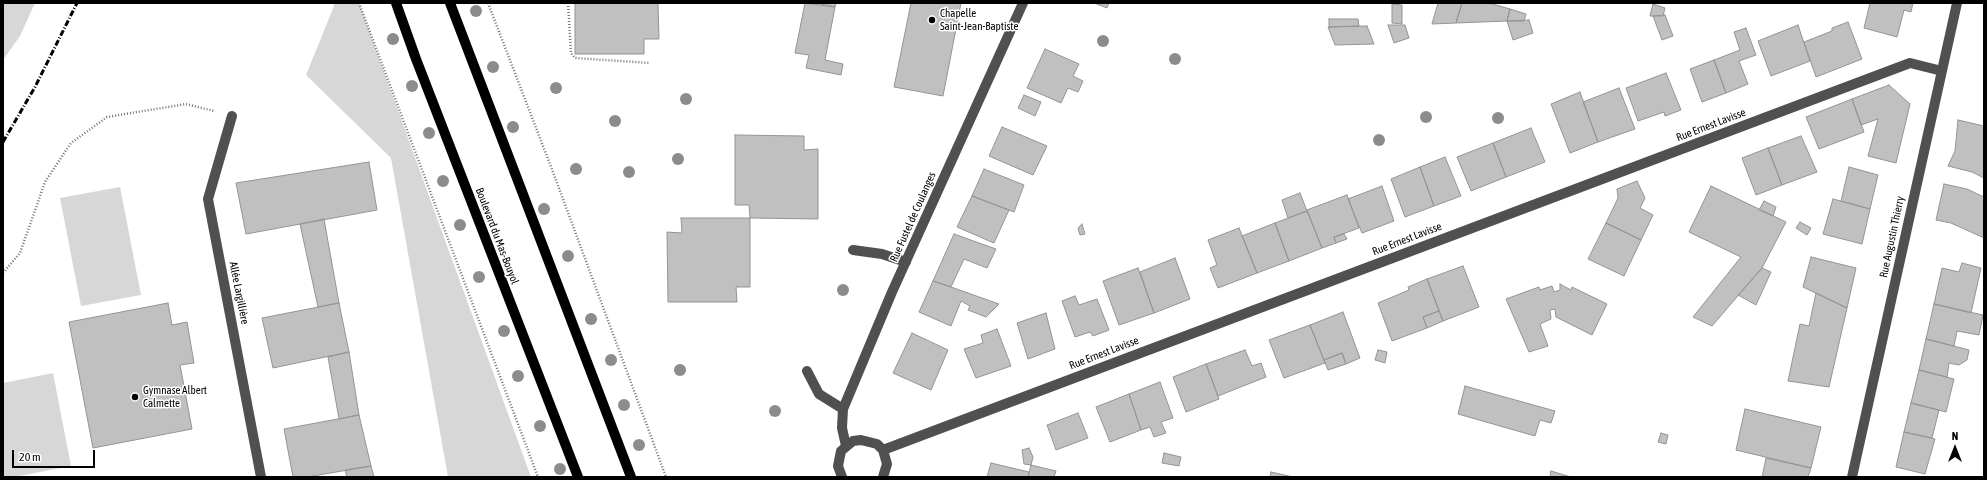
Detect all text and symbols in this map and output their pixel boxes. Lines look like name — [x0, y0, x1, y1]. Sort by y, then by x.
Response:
place label: Chapelle Saint-Jean-Baptiste — [940, 7, 1018, 33]
marker: Chapelle Saint-Jean-Baptiste — [927, 15, 937, 25]
street label: Rue Ernest Lavisse — [1674, 106, 1748, 144]
street label: Rue Fustel de Coulanges — [887, 170, 939, 264]
street label: Boulevard du Mas-Bouyol — [473, 186, 521, 286]
street label: Rue Augustin Thierry — [1877, 195, 1907, 279]
street label: Rue Ernest Lavisse — [1370, 220, 1444, 258]
street label: Allée Largillière — [226, 260, 252, 326]
street label: Rue Ernest Lavisse — [1067, 334, 1141, 372]
place label: Gymnase Albert Calmette — [143, 384, 207, 410]
marker: Gymnase Albert Calmette — [130, 392, 140, 402]
north arrow — [1935, 428, 1975, 468]
text: N — [1952, 430, 1958, 442]
scale bar — [14, 442, 97, 468]
text: 20 m — [19, 450, 41, 464]

